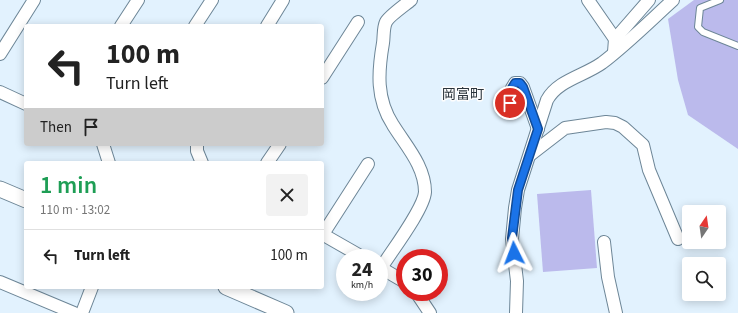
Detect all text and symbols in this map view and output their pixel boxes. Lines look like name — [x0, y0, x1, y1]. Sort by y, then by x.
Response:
text: 100 m — [106, 34, 180, 74]
icon: left — [40, 40, 92, 92]
text: Turn left — [106, 71, 168, 96]
district label: 岡富町 — [442, 85, 484, 105]
pin — [493, 86, 527, 120]
icon: arrive — [499, 92, 521, 114]
icon: arrive — [80, 116, 102, 138]
text: Then — [40, 117, 72, 138]
text: 1 min — [40, 168, 97, 203]
button: close — [266, 174, 308, 216]
text: 110 m · 13:02 — [40, 201, 110, 219]
north arrow — [682, 205, 726, 249]
map controls — [682, 205, 726, 301]
position arrow — [493, 232, 535, 274]
icon: left — [40, 245, 62, 267]
text: Turn left — [74, 245, 130, 266]
text: 100 m — [270, 245, 308, 266]
speed limit sign: 30 — [396, 249, 448, 301]
text: 24 — [351, 256, 373, 284]
button: search — [682, 257, 726, 301]
text: km/h — [351, 278, 373, 292]

